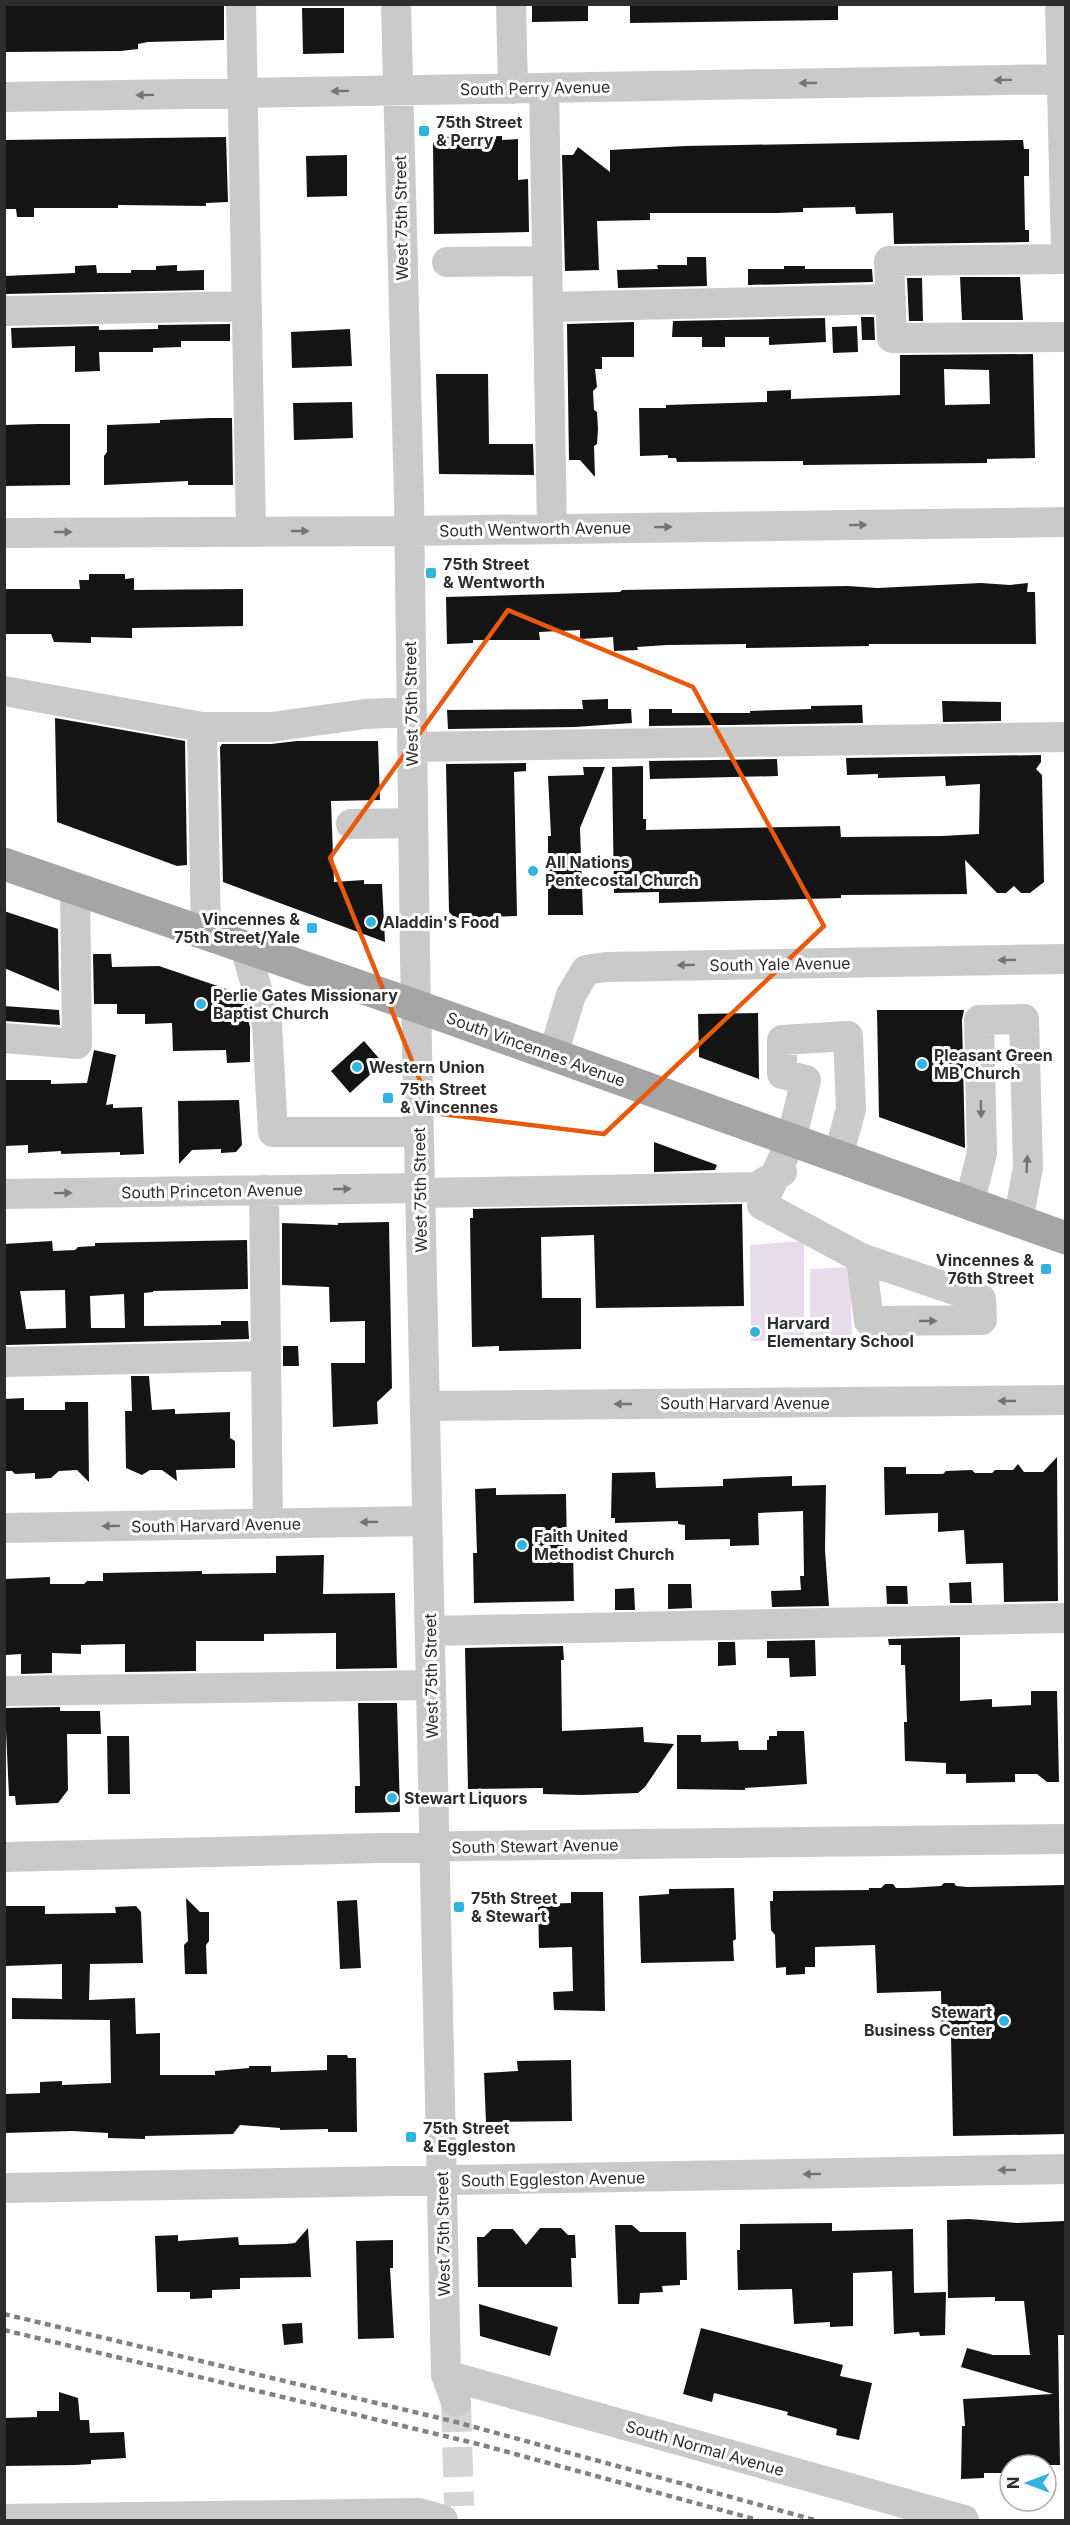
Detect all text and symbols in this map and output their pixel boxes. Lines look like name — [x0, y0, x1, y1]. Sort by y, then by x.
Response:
one-way arrow — [994, 75, 1013, 85]
street label: South Perry Avenue — [460, 77, 610, 99]
one-way arrow — [799, 78, 818, 88]
one-way arrow — [330, 87, 349, 96]
one-way arrow — [135, 90, 154, 100]
place label: 75th Street & Perry — [436, 112, 523, 150]
marker: 75th Street & Perry — [417, 124, 431, 138]
street label: West 75th Street — [390, 155, 412, 281]
street label: South Wentworth Avenue — [439, 517, 631, 541]
one-way arrow — [848, 520, 867, 529]
one-way arrow — [653, 522, 672, 532]
one-way arrow — [290, 526, 309, 536]
one-way arrow — [53, 528, 72, 537]
place label: 75th Street & Wentworth — [443, 554, 545, 592]
marker: 75th Street & Wentworth — [424, 566, 438, 580]
street label: West 75th Street — [400, 641, 422, 767]
place label: All Nations Pentecostal Church — [545, 852, 699, 890]
marker: All Nations Pentecostal Church — [526, 864, 540, 878]
place label: Vincennes & 75th Street/Yale — [174, 909, 300, 947]
place label: Aladdin's Food — [383, 912, 499, 932]
marker: Aladdin's Food — [364, 915, 378, 929]
marker: Vincennes & 75th Street/Yale — [305, 921, 319, 935]
street label: South Yale Avenue — [709, 953, 851, 975]
one-way arrow — [998, 955, 1017, 965]
one-way arrow — [677, 961, 696, 970]
place label: Perlie Gates Missionary Baptist Church — [213, 985, 398, 1023]
marker: Perlie Gates Missionary Baptist Church — [194, 997, 208, 1011]
street label: South Vincennes Avenue — [444, 1007, 628, 1091]
place label: Pleasant Green MB Church — [934, 1045, 1053, 1083]
place label: Western Union — [369, 1057, 485, 1077]
marker: Pleasant Green MB Church — [915, 1057, 929, 1071]
marker: Western Union — [350, 1060, 364, 1074]
place label: 75th Street & Vincennes — [400, 1079, 498, 1117]
marker: 75th Street & Vincennes — [381, 1091, 395, 1105]
one-way arrow — [976, 1100, 986, 1119]
street label: West 75th Street — [409, 1127, 431, 1253]
one-way arrow — [1023, 1155, 1032, 1174]
street label: South Princeton Avenue — [121, 1179, 303, 1203]
one-way arrow — [332, 1184, 351, 1194]
one-way arrow — [53, 1188, 72, 1198]
place label: Vincennes & 76th Street — [936, 1250, 1034, 1288]
marker: Vincennes & 76th Street — [1039, 1262, 1053, 1276]
place label: Harvard Elementary School — [767, 1313, 914, 1351]
one-way arrow — [918, 1316, 937, 1326]
marker: Harvard Elementary School — [748, 1325, 762, 1339]
street label: South Harvard Avenue — [660, 1393, 830, 1413]
one-way arrow — [998, 1396, 1017, 1405]
one-way arrow — [614, 1399, 633, 1409]
street label: South Harvard Avenue — [131, 1514, 301, 1536]
one-way arrow — [359, 1517, 378, 1527]
one-way arrow — [101, 1522, 120, 1531]
place label: Faith United Methodist Church — [534, 1526, 674, 1564]
marker: Faith United Methodist Church — [515, 1538, 529, 1552]
street label: West 75th Street — [420, 1613, 442, 1739]
place label: Stewart Liquors — [404, 1788, 528, 1808]
marker: Stewart Liquors — [385, 1791, 399, 1805]
street label: South Stewart Avenue — [451, 1835, 619, 1857]
place label: 75th Street & Stewart — [471, 1888, 558, 1926]
marker: 75th Street & Stewart — [452, 1900, 466, 1914]
place label: Stewart Business Center — [864, 2002, 992, 2040]
marker: Stewart Business Center — [997, 2014, 1011, 2028]
place label: 75th Street & Eggleston — [423, 2118, 516, 2156]
marker: 75th Street & Eggleston — [404, 2130, 418, 2144]
one-way arrow — [998, 2165, 1017, 2175]
street label: South Eggleston Avenue — [461, 2167, 645, 2191]
one-way arrow — [803, 2169, 822, 2178]
street label: West 75th Street — [432, 2171, 454, 2297]
street label: South Normal Avenue — [623, 2416, 787, 2480]
north arrow — [998, 2453, 1058, 2513]
text: N — [1003, 2477, 1023, 2489]

